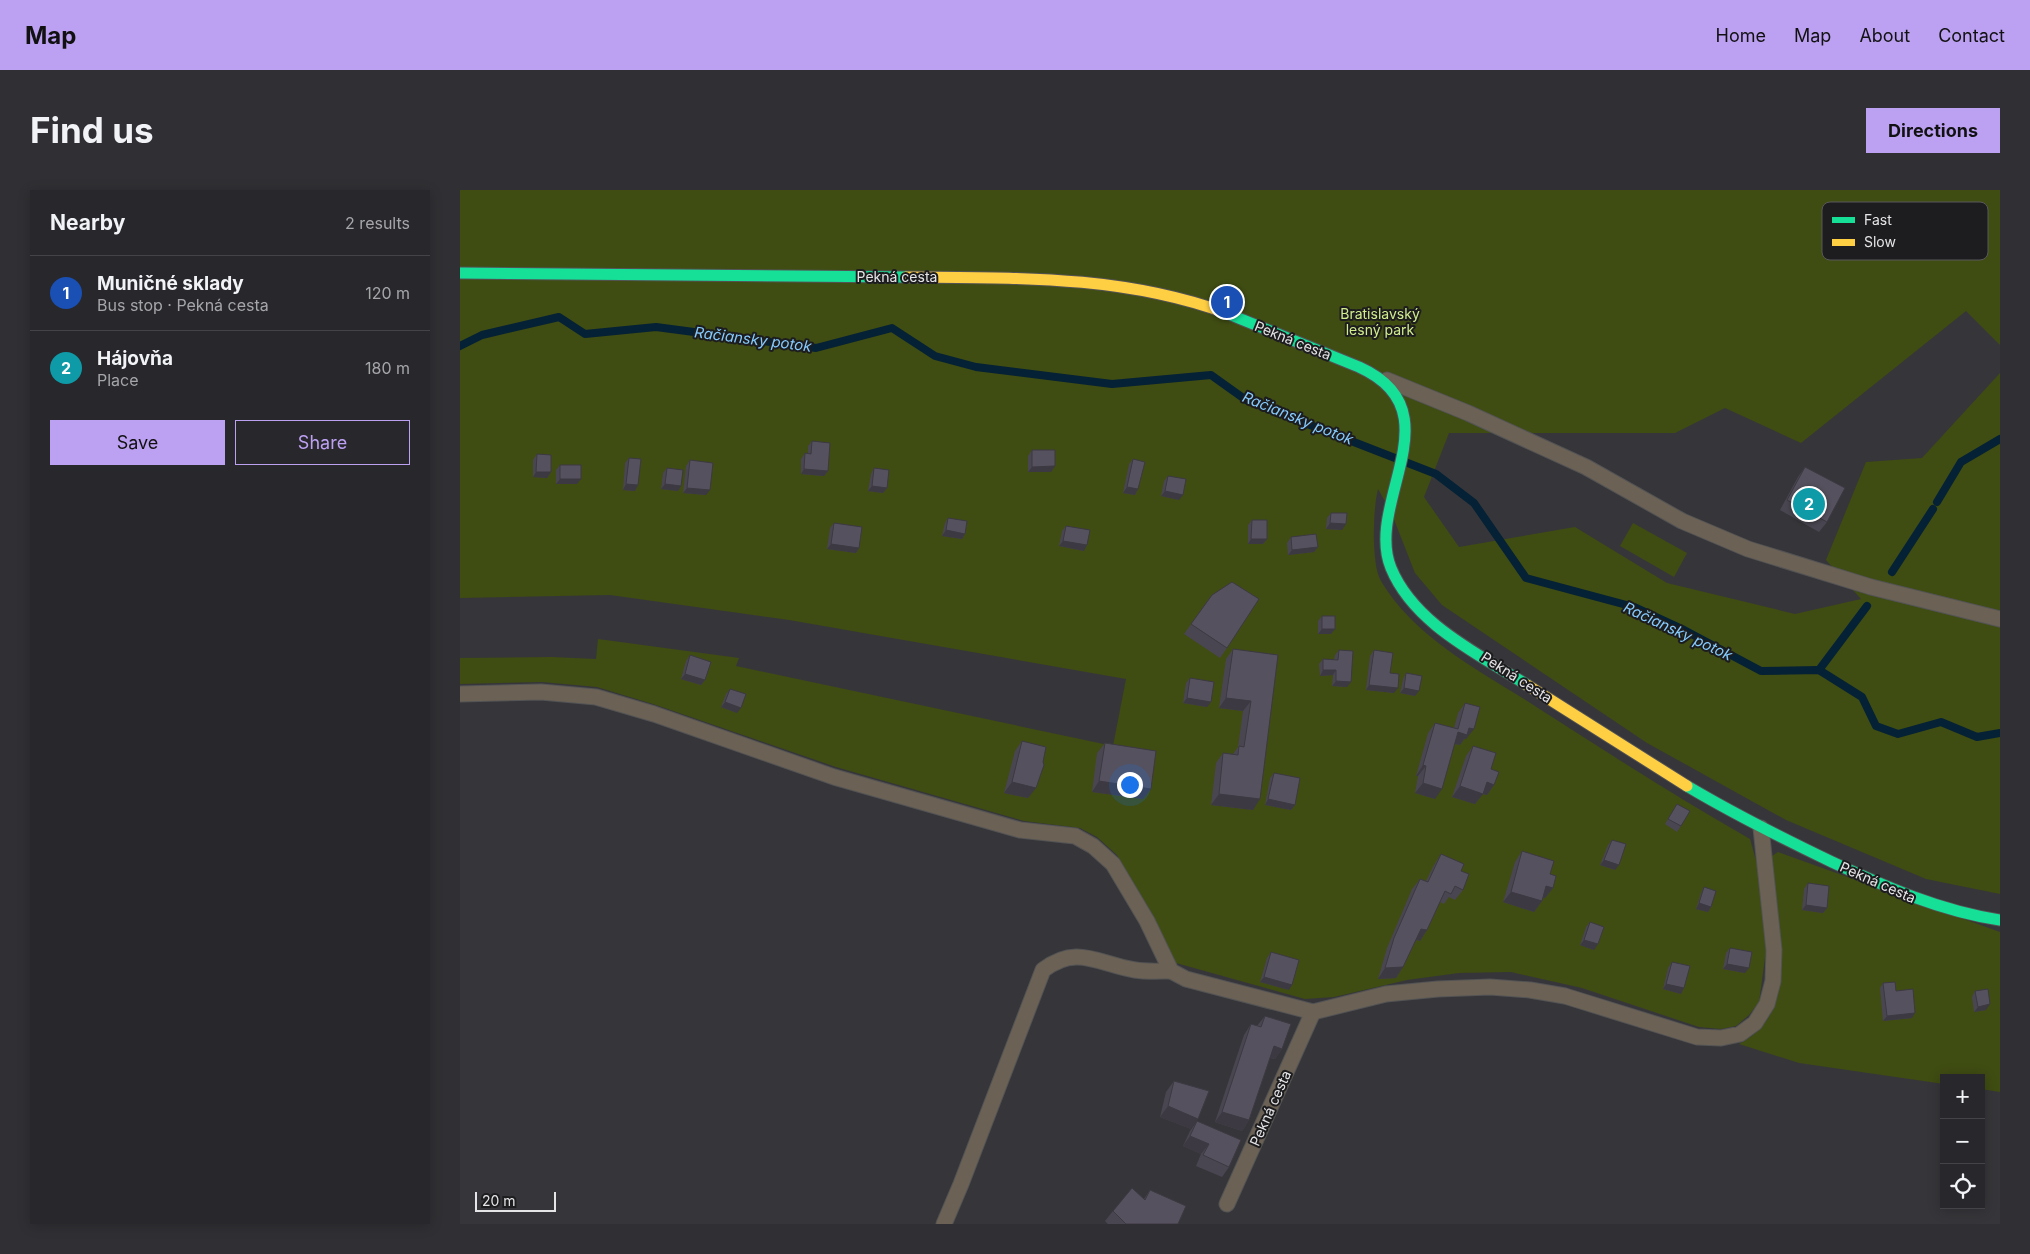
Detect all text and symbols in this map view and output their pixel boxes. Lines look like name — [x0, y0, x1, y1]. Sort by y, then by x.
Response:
text: Map — [25, 21, 76, 50]
text: Home — [1716, 25, 1766, 46]
text: Map — [1794, 25, 1831, 46]
text: About — [1859, 25, 1910, 46]
text: Contact — [1938, 25, 2005, 46]
button: Directions — [1866, 108, 2000, 153]
text: Find us — [30, 109, 154, 151]
legend — [1822, 202, 1988, 260]
text: Nearby — [50, 210, 125, 235]
text: Fast — [1864, 211, 1892, 228]
text: 2 results — [345, 213, 410, 233]
text: Slow — [1864, 233, 1896, 250]
street label: Pekná cesta — [857, 268, 937, 285]
text: Muničné sklady — [97, 272, 244, 295]
text: 1 — [63, 283, 69, 303]
text: 120 m — [365, 283, 410, 303]
pin: 1 — [1211, 283, 1243, 321]
text: Bus stop · Pekná cesta — [97, 295, 269, 315]
park label: Bratislavský lesný park — [1340, 305, 1420, 338]
street label: Pekná cesta — [1252, 317, 1334, 363]
water label: Račiansky potok — [693, 322, 813, 356]
text: Hájovňa — [97, 347, 173, 370]
text: 2 — [61, 358, 71, 378]
text: 180 m — [365, 358, 410, 378]
text: Place — [97, 370, 139, 390]
water label: Račiansky potok — [1240, 387, 1357, 449]
button: Save — [50, 420, 225, 465]
button: Share — [235, 420, 410, 465]
pin: 2 — [1793, 485, 1825, 523]
water label: Račiansky potok — [1621, 597, 1736, 665]
street label: Pekná cesta — [1478, 648, 1556, 706]
your location — [1117, 772, 1143, 798]
street label: Pekná cesta — [1838, 858, 1918, 906]
street label: Pekná cesta — [1246, 1068, 1294, 1148]
map controls — [1940, 1074, 1985, 1209]
button: + — [1940, 1074, 1985, 1119]
button: − — [1940, 1119, 1985, 1164]
button: locate — [1940, 1164, 1985, 1209]
scale bar — [475, 1189, 556, 1212]
text: 20 m — [482, 1192, 516, 1209]

